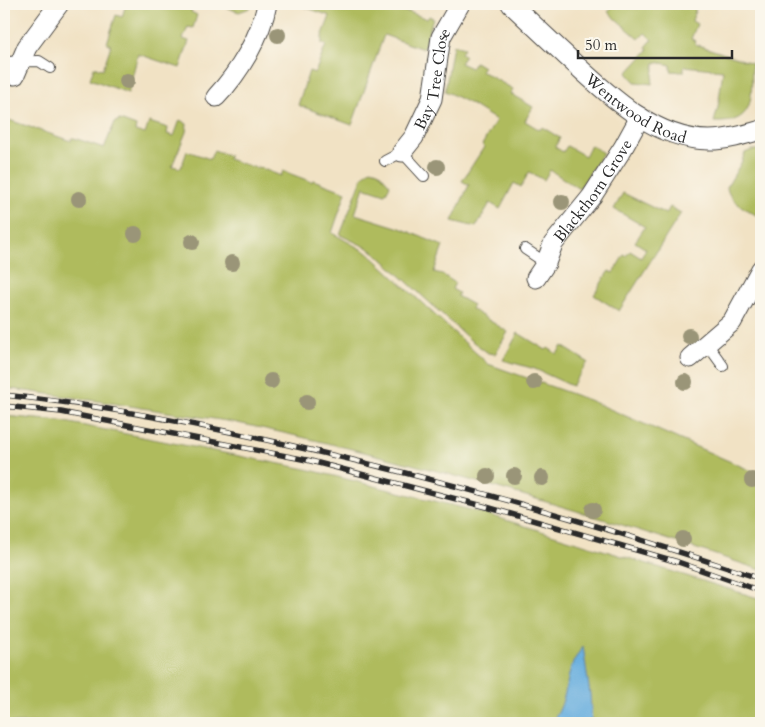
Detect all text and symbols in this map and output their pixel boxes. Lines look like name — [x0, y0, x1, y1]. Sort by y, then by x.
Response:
street label: Bay Tree Close — [409, 24, 456, 134]
scale bar — [578, 28, 731, 60]
text: 50 m — [585, 35, 617, 55]
street label: Wentwood Road — [579, 68, 689, 149]
street label: Blackthorn Grove — [549, 136, 638, 247]

